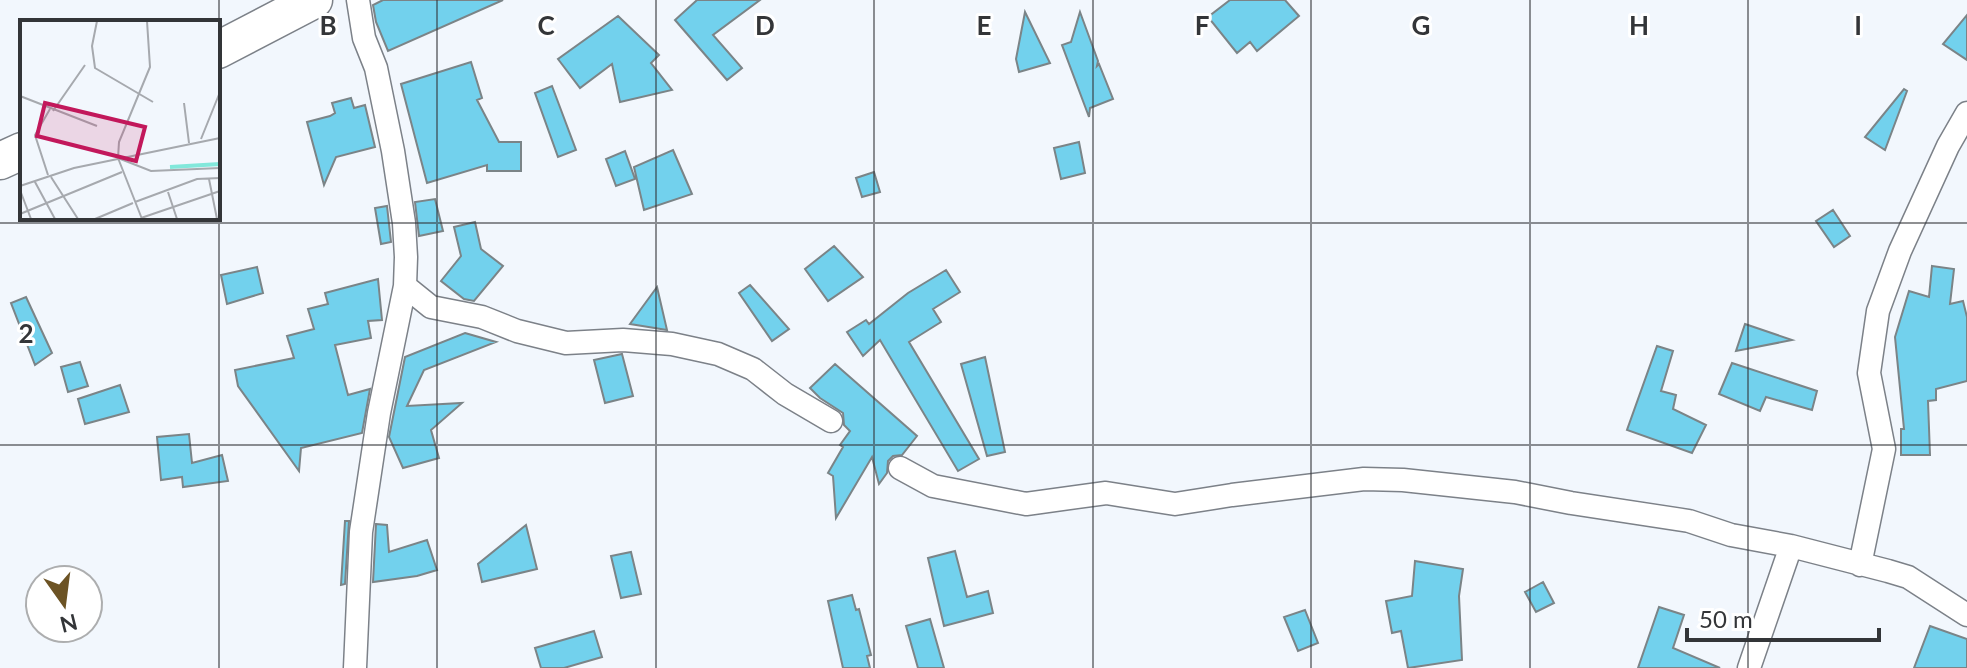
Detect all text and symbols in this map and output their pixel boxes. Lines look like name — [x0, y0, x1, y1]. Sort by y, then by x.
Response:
text: B — [319, 9, 337, 41]
text: C — [537, 9, 555, 41]
text: D — [755, 9, 775, 41]
text: E — [977, 9, 991, 41]
text: F — [1195, 9, 1209, 41]
text: G — [1412, 9, 1430, 41]
text: H — [1629, 9, 1649, 41]
text: I — [1854, 9, 1862, 41]
inset map — [20, 20, 220, 220]
text: 2 — [18, 317, 34, 349]
north arrow — [24, 564, 104, 644]
scale bar — [1687, 592, 1879, 642]
text: 50 m — [1699, 604, 1753, 633]
text: N — [57, 609, 80, 639]

